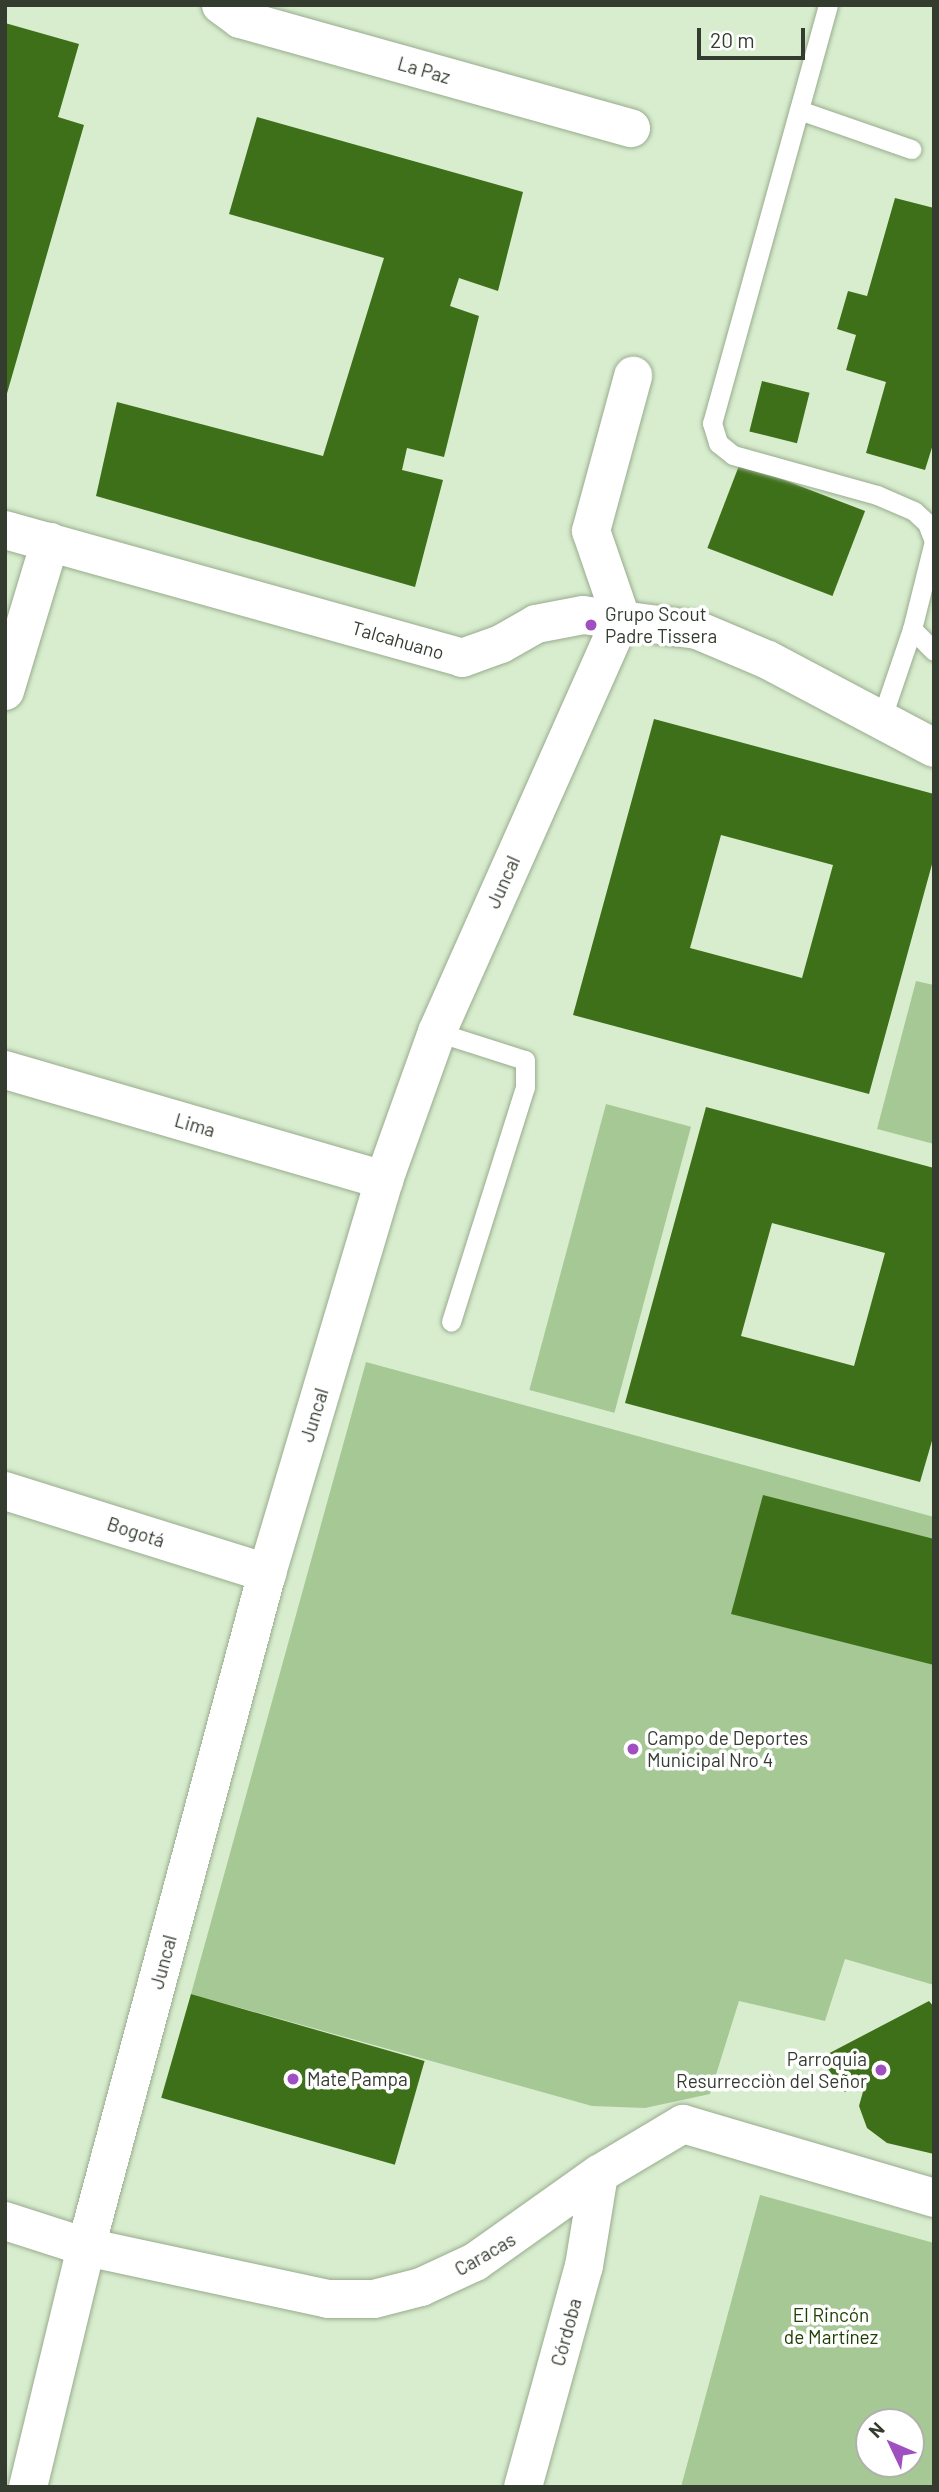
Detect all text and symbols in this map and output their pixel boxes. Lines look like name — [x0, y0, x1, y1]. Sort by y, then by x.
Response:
scale bar — [701, 14, 810, 58]
text: 20 m — [710, 27, 755, 52]
street label: La Paz — [395, 52, 453, 88]
place label: Grupo Scout Padre Tissera — [605, 603, 717, 647]
street label: Talcahuano — [349, 616, 447, 664]
marker: Grupo Scout Padre Tissera — [583, 617, 599, 633]
street label: Juncal — [481, 852, 525, 912]
street label: Lima — [172, 1108, 218, 1142]
street label: Juncal — [295, 1385, 333, 1445]
street label: Bogotá — [104, 1512, 168, 1552]
place label: Campo de Deportes Municipal Nro 4 — [647, 1727, 808, 1771]
marker: Campo de Deportes Municipal Nro 4 — [625, 1741, 641, 1757]
street label: Juncal — [145, 1932, 181, 1992]
place label: Parroquia Resurrecciòn del Señor — [676, 2048, 867, 2092]
marker: Parroquia Resurrecciòn del Señor — [873, 2062, 889, 2078]
place label: Mate Pampa — [307, 2068, 408, 2090]
marker: Mate Pampa — [285, 2071, 301, 2087]
street label: Caracas — [451, 2228, 519, 2280]
street label: Córdoba — [546, 2296, 586, 2368]
park label: El Rincón de Martínez — [784, 2304, 878, 2348]
north arrow — [855, 2408, 925, 2478]
text: N — [863, 2417, 889, 2442]

